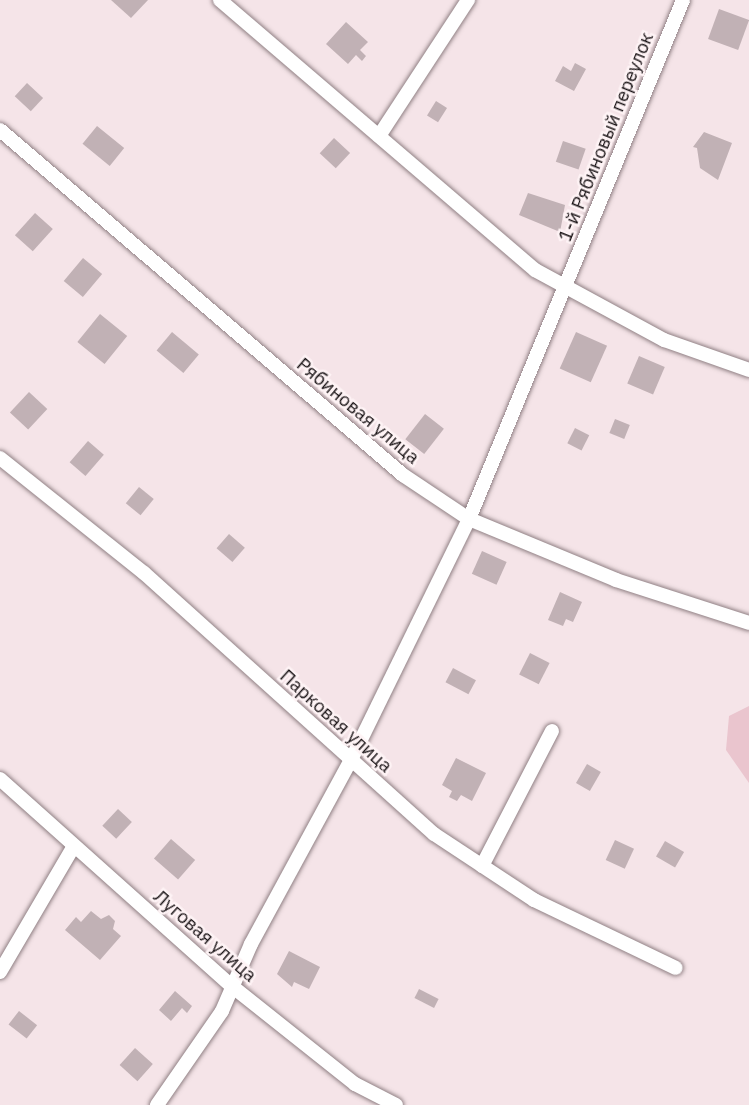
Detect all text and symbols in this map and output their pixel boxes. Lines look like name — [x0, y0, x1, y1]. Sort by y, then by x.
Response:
street label: 1-й Рябиновый переулок — [554, 29, 658, 245]
street label: Рябиновая улица — [292, 353, 424, 469]
street label: Парковая улица — [275, 665, 397, 777]
street label: Луговая улица — [149, 885, 261, 987]

